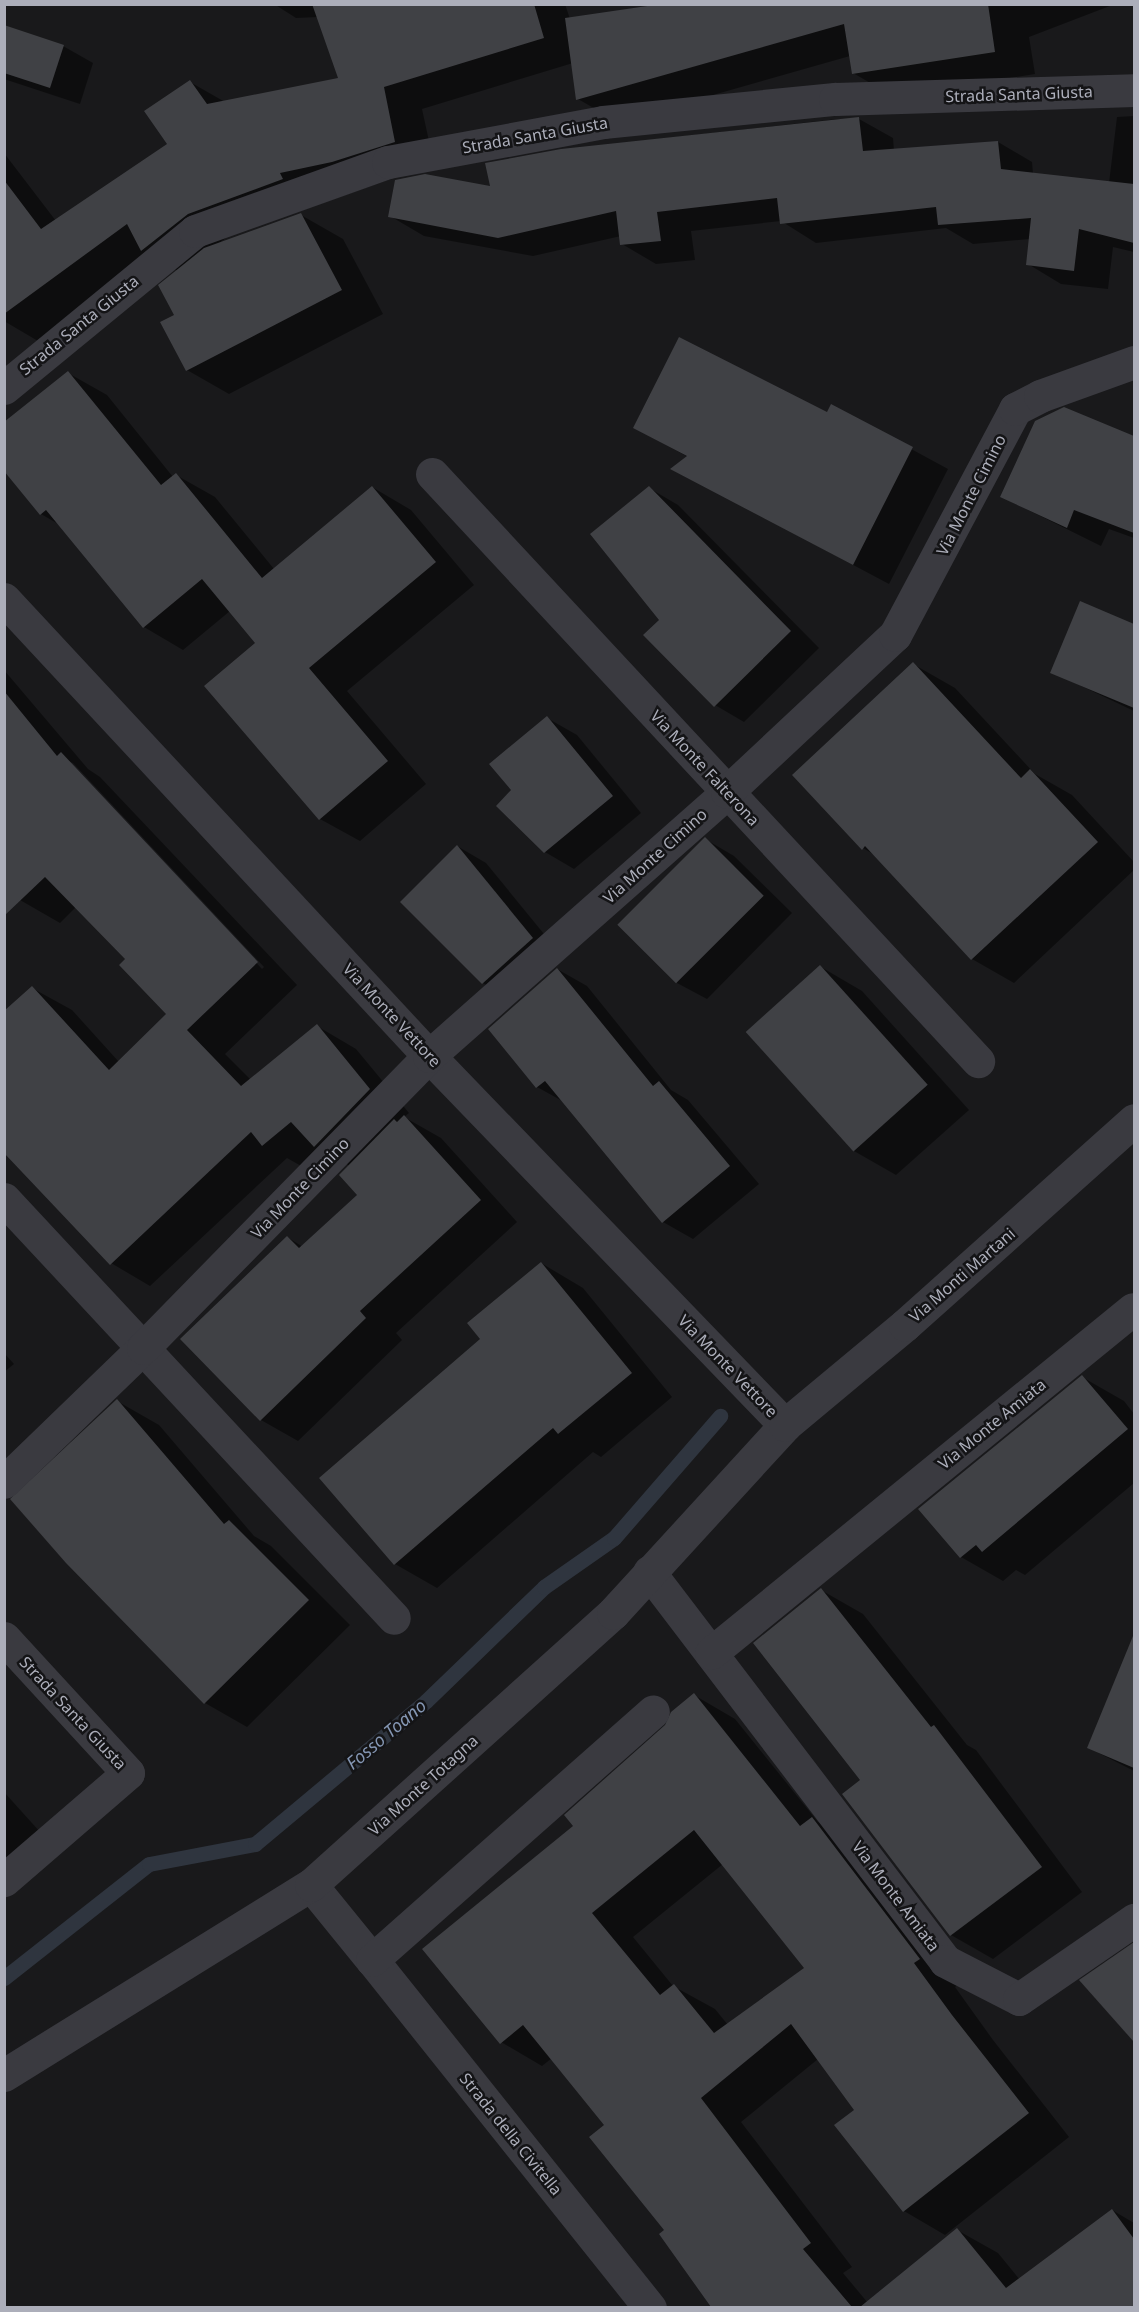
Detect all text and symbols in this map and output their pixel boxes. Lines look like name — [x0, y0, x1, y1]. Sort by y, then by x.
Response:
street label: Strada Santa Giusta — [945, 82, 1093, 106]
street label: Strada Santa Giusta — [461, 113, 609, 157]
street label: Strada Santa Giusta — [16, 271, 142, 379]
street label: Via Monte Cimino — [932, 431, 1010, 559]
street label: Via Monte Falterona — [647, 706, 763, 830]
street label: Via Monte Cimino — [599, 804, 711, 908]
street label: Via Monte Vettore — [339, 959, 445, 1071]
street label: Via Monte Cimino — [247, 1134, 353, 1242]
street label: Via Monti Martani — [905, 1224, 1019, 1326]
street label: Via Monte Vettore — [674, 1311, 782, 1421]
street label: Via Monte Amiata — [934, 1375, 1050, 1473]
street label: Strada Santa Giusta — [16, 1653, 130, 1773]
water label: Fosso Toano — [342, 1694, 430, 1774]
street label: Via Monte Totagna — [364, 1731, 482, 1839]
street label: Via Monte Amiata — [848, 1837, 944, 1955]
street label: Strada della Civitella — [456, 2069, 566, 2199]

